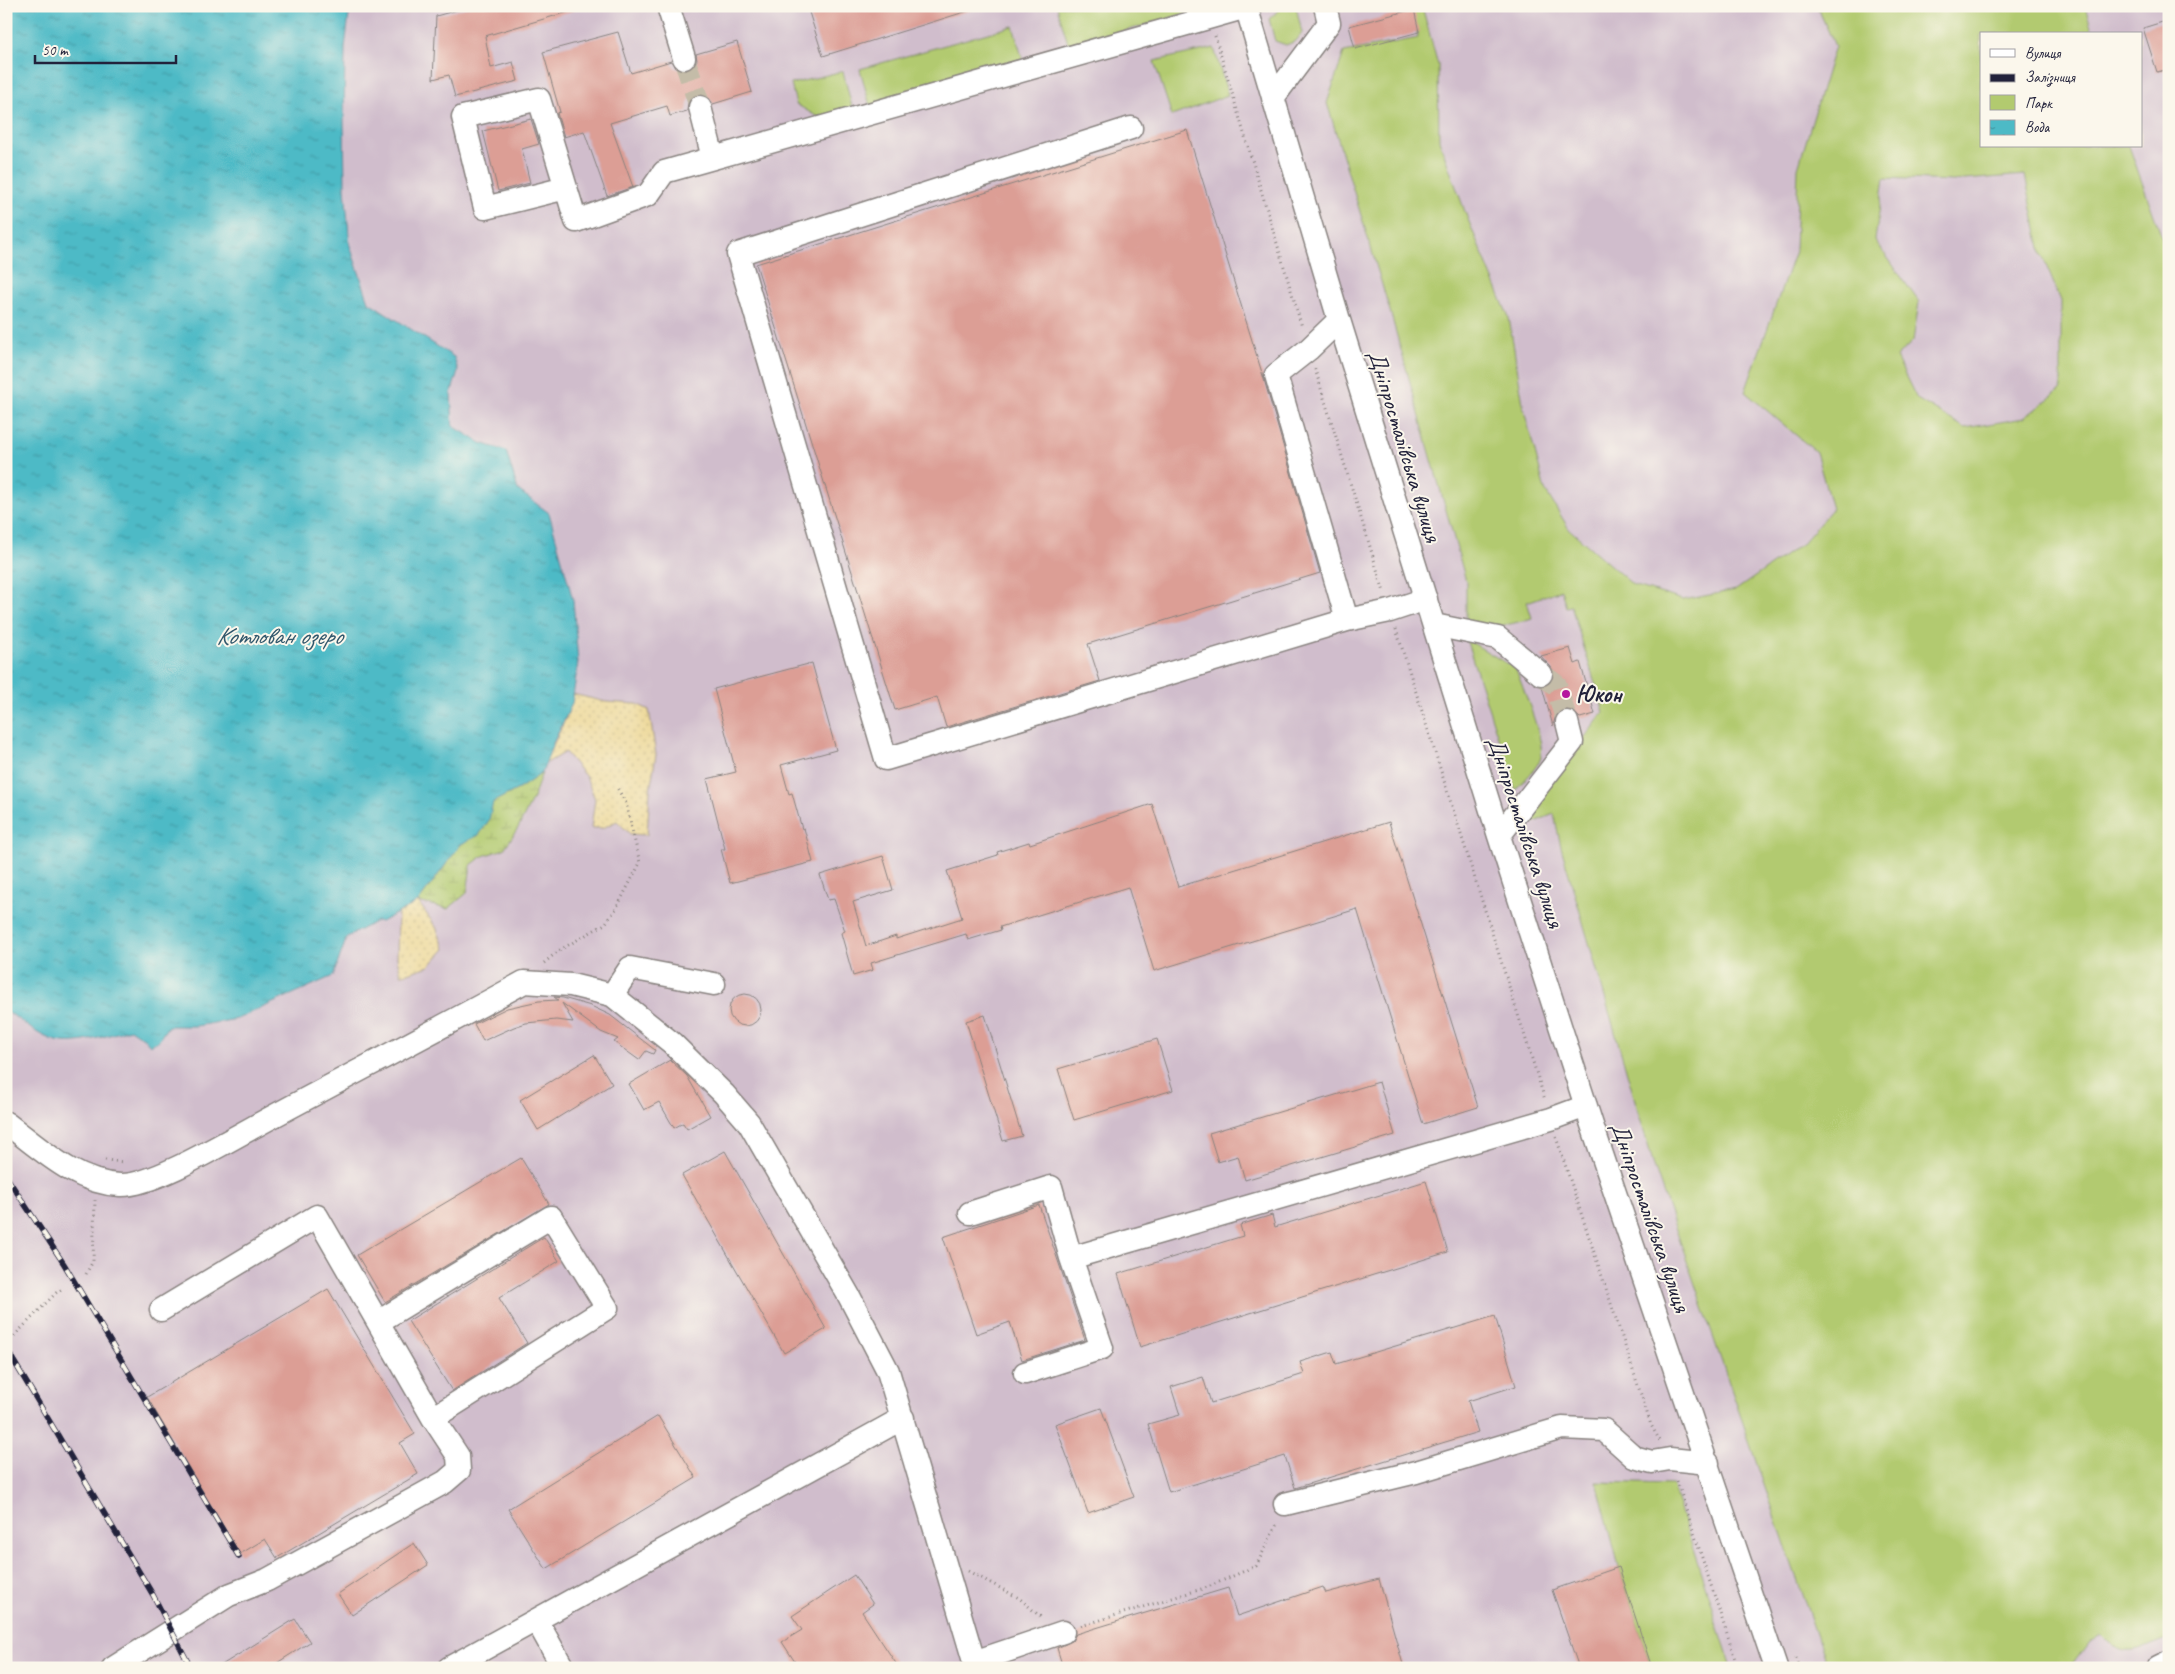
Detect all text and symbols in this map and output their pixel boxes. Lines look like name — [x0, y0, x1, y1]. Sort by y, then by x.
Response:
scale bar — [35, 32, 176, 64]
legend — [1980, 32, 2142, 148]
text: 50 m — [42, 41, 69, 60]
text: Вулиця — [2025, 44, 2062, 63]
text: Залізниця — [2025, 68, 2076, 87]
text: Парк — [2025, 94, 2053, 113]
text: Вода — [2025, 118, 2050, 137]
street label: Дніпросталівська вулиця — [1362, 346, 1449, 547]
water label: Котлован озеро — [216, 620, 345, 652]
place label: Юкон — [1576, 679, 1623, 709]
marker: Юкон — [1560, 688, 1572, 700]
street label: Дніпросталівська вулиця — [1481, 733, 1571, 933]
street label: Дніпросталівська вулиця — [1604, 1118, 1698, 1317]

